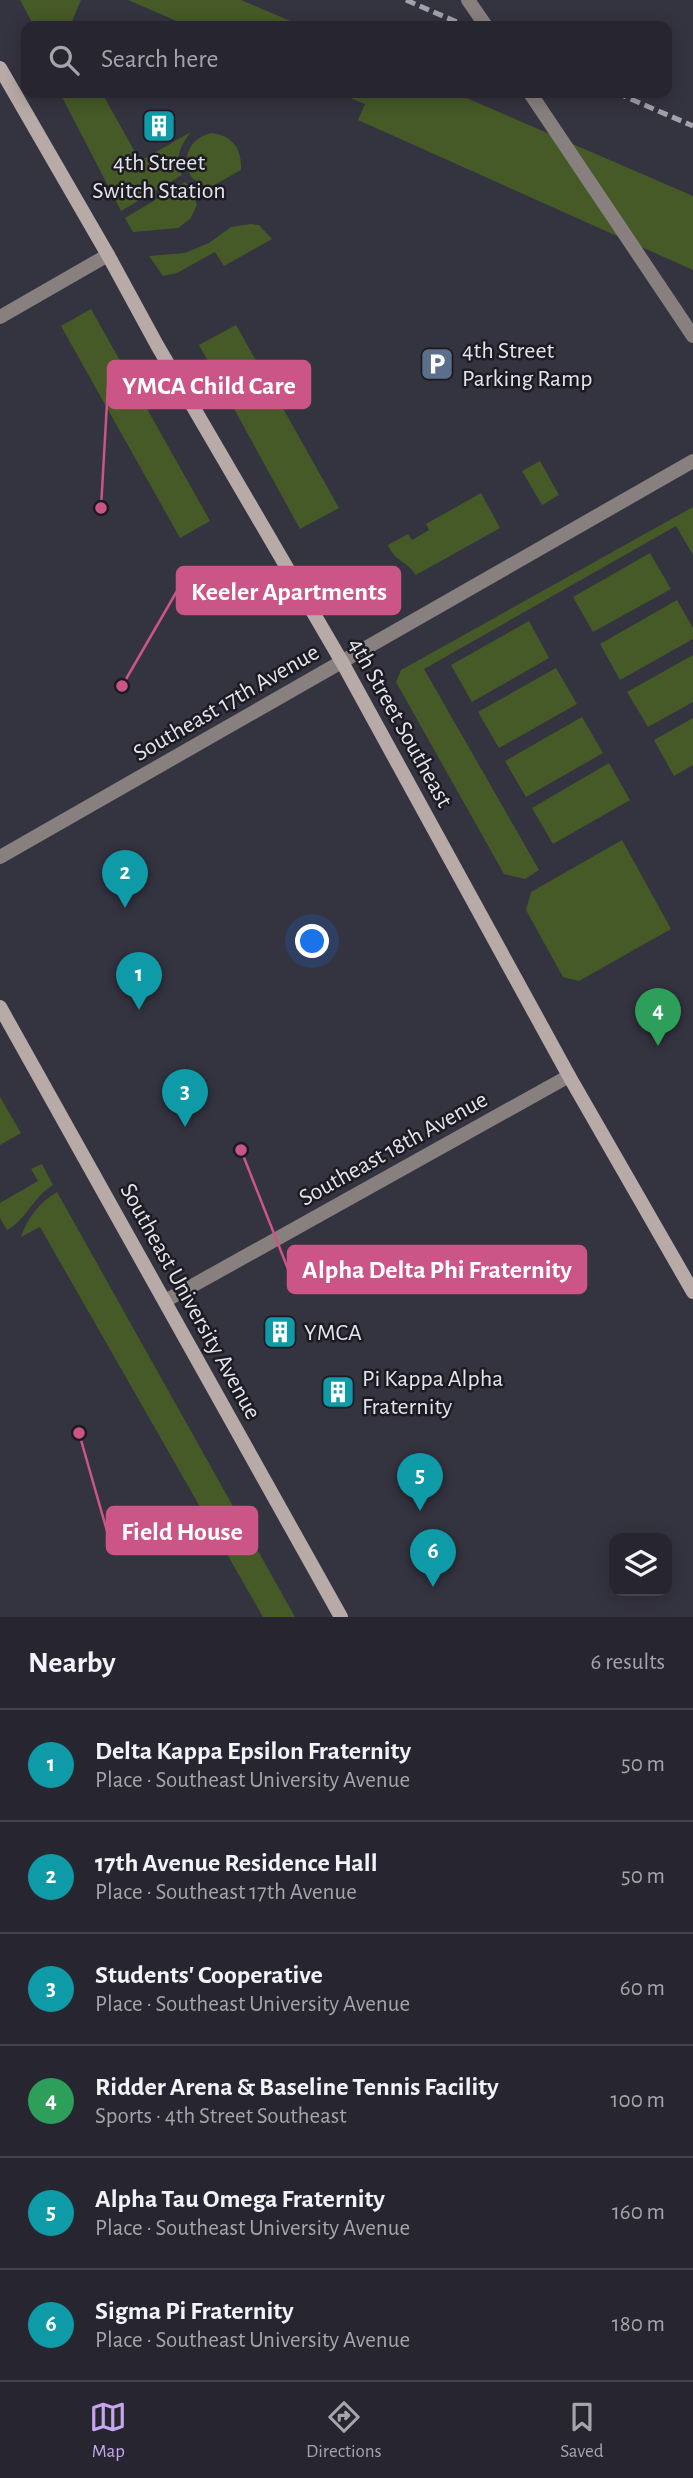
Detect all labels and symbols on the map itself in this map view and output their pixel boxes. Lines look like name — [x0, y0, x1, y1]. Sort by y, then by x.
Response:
building icon: 4th Street Switch Station — [140, 107, 178, 145]
place label: 4th Street Switch Station — [92, 151, 226, 203]
place label: 4th Street Parking Ramp — [462, 339, 592, 391]
parking icon: 4th Street Parking Ramp — [418, 345, 456, 383]
callout: YMCA Child Care — [108, 361, 310, 408]
text: YMCA Child Care — [122, 373, 296, 399]
callout: Keeler Apartments — [177, 567, 400, 614]
text: Keeler Apartments — [191, 579, 387, 605]
street label: 4th Street Southeast — [344, 634, 457, 812]
street label: Southeast 17th Avenue — [130, 640, 323, 766]
pin: 2 — [102, 850, 148, 908]
your location — [295, 924, 329, 958]
pin: 1 — [116, 952, 162, 1010]
pin: 4 — [635, 988, 681, 1046]
pin: 3 — [162, 1069, 208, 1127]
street label: Southeast 18th Avenue — [295, 1087, 492, 1211]
street label: Southeast University Avenue — [115, 1180, 265, 1423]
callout: Alpha Delta Phi Fraternity — [288, 1246, 586, 1293]
text: Alpha Delta Phi Fraternity — [302, 1257, 572, 1283]
building icon: YMCA — [261, 1313, 299, 1351]
place label: YMCA — [304, 1321, 362, 1345]
place label: Pi Kappa Alpha Fraternity — [362, 1367, 503, 1419]
building icon: Pi Kappa Alpha Fraternity — [319, 1373, 357, 1411]
pin: 5 — [397, 1453, 443, 1511]
callout: Field House — [107, 1507, 257, 1554]
text: Field House — [121, 1519, 243, 1545]
pin: 6 — [410, 1529, 456, 1587]

